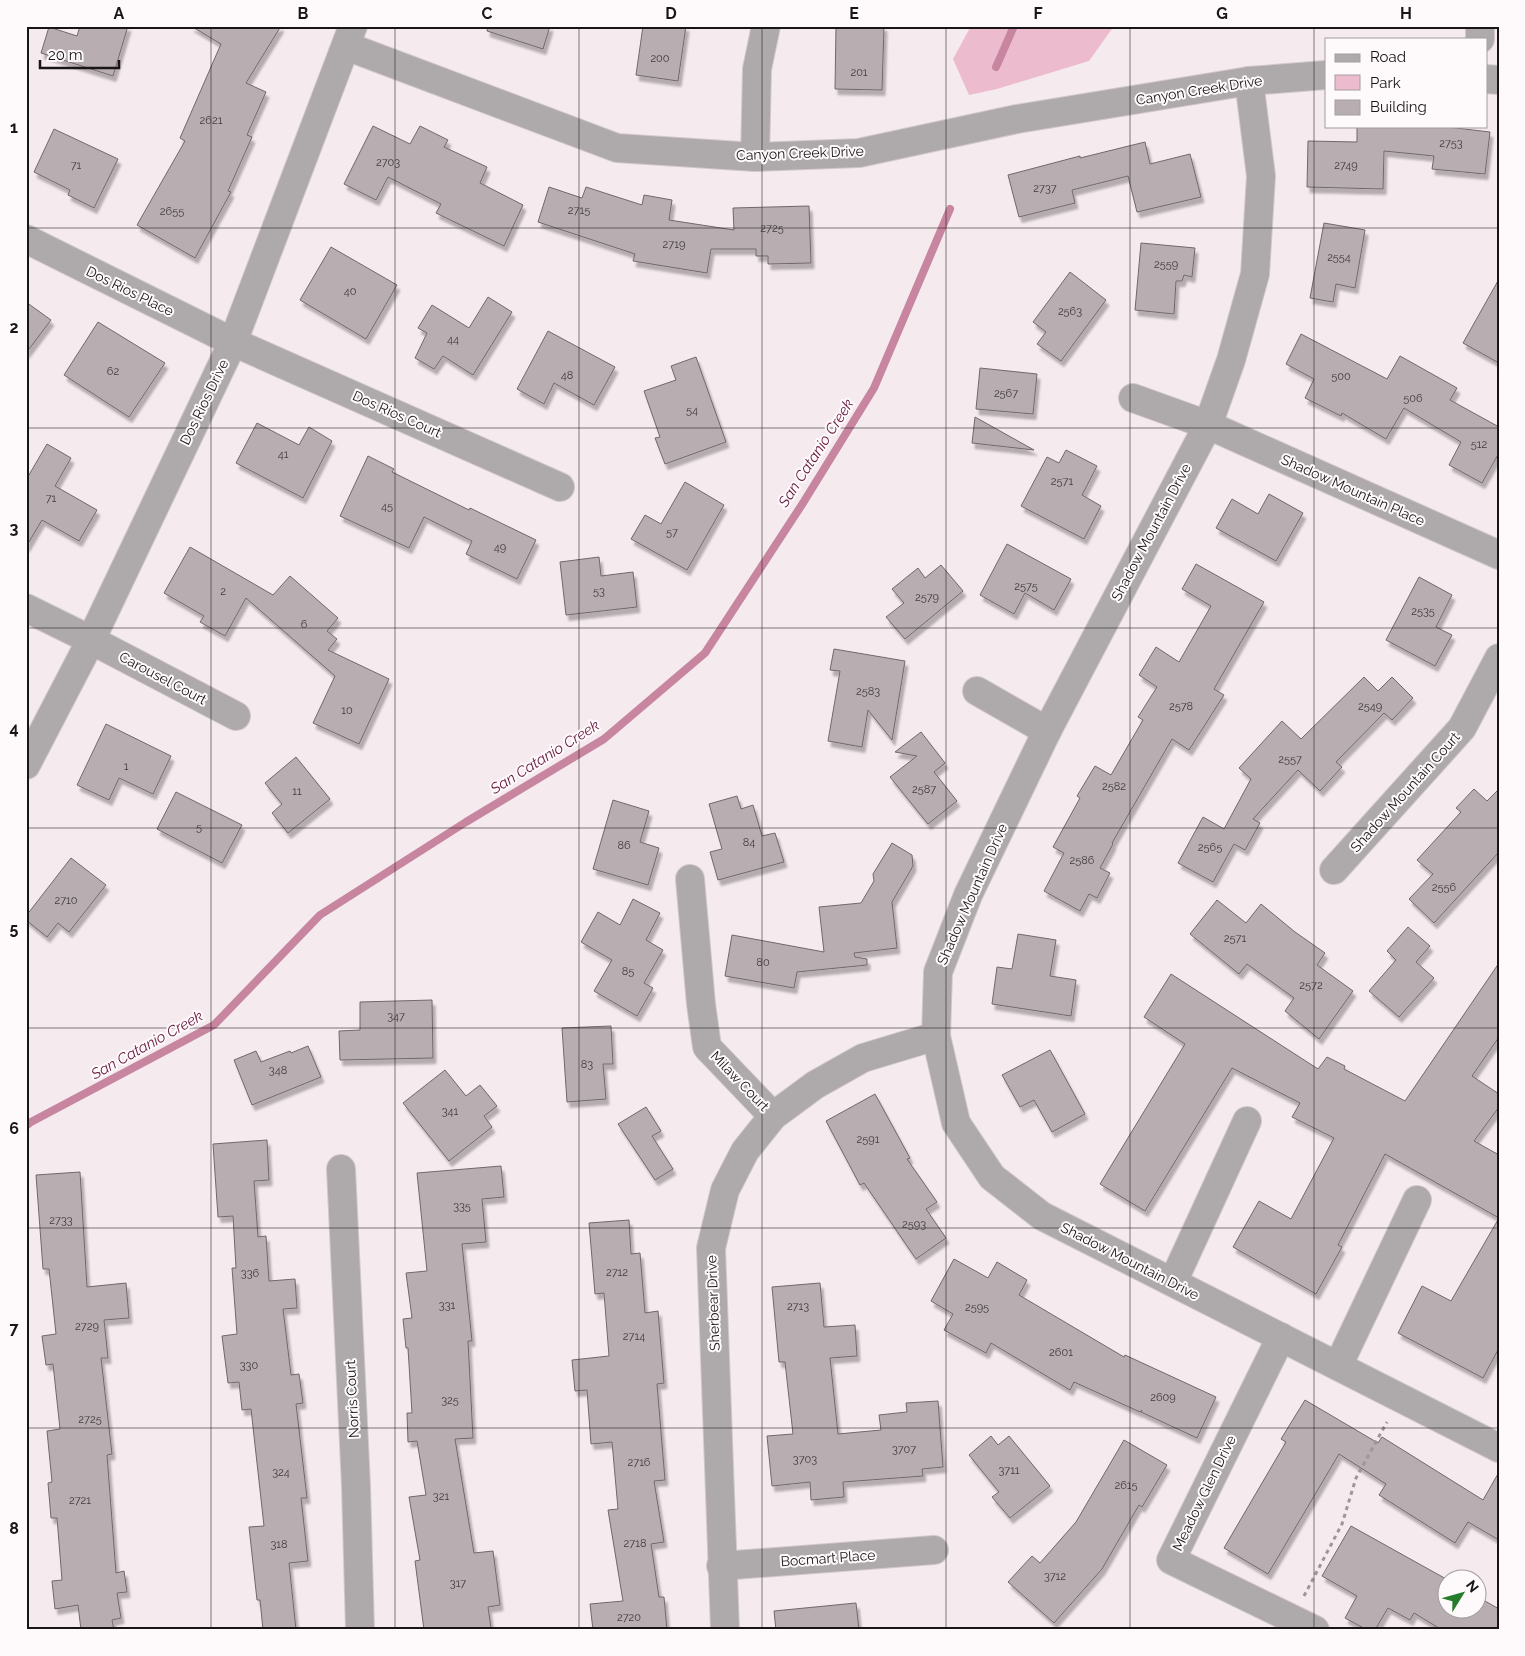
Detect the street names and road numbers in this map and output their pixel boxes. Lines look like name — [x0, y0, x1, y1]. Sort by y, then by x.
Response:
street label: Canyon Creek Drive — [1135, 72, 1263, 108]
street label: Canyon Creek Drive — [736, 143, 864, 163]
street label: Dos Rios Place — [84, 263, 176, 319]
street label: Dos Rios Drive — [176, 357, 232, 447]
street label: Dos Rios Court — [350, 387, 444, 441]
street label: Shadow Mountain Place — [1279, 451, 1427, 529]
street label: Shadow Mountain Drive — [1108, 461, 1194, 603]
street label: Carousel Court — [117, 648, 210, 708]
street label: Shadow Mountain Court — [1347, 729, 1463, 855]
street label: Shadow Mountain Drive — [934, 821, 1010, 967]
street label: Milaw Court — [708, 1048, 773, 1114]
street label: Shadow Mountain Drive — [1058, 1219, 1202, 1303]
street label: Sherbear Drive — [703, 1255, 723, 1351]
street label: Norris Court — [342, 1359, 362, 1438]
street label: Meadow Glen Drive — [1169, 1433, 1239, 1553]
street label: Bocmart Place — [780, 1547, 876, 1569]

